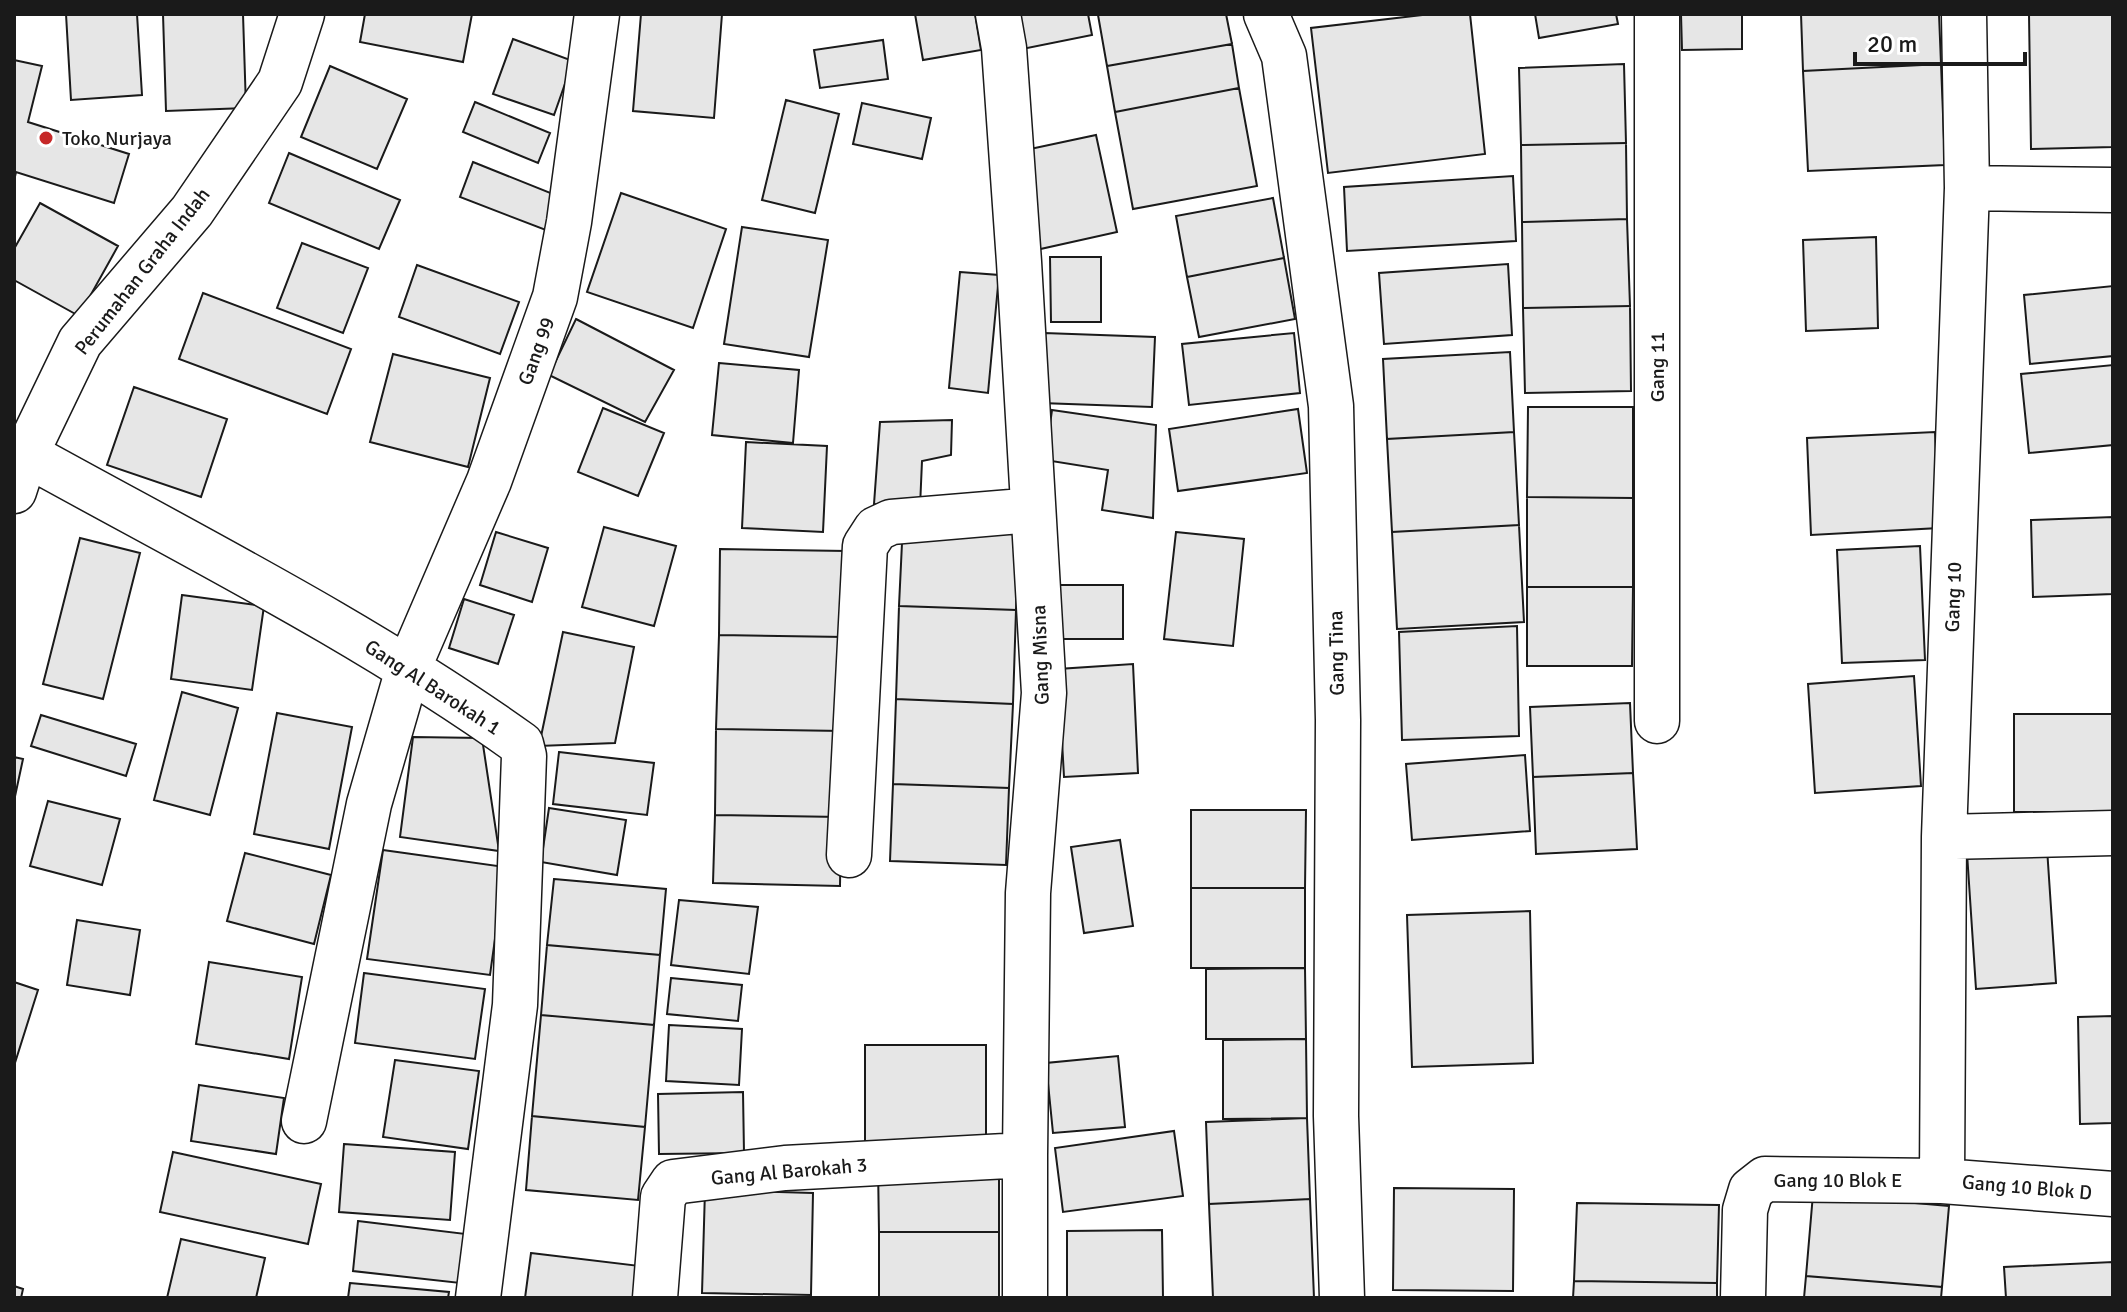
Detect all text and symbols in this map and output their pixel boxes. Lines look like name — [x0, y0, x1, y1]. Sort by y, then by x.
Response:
scale bar — [1855, 16, 2025, 66]
text: 20 m — [1867, 29, 1917, 59]
place label: Toko Nurjaya — [62, 126, 172, 151]
marker: Toko Nurjaya — [37, 129, 55, 147]
street label: Perumahan Graha Indah — [69, 183, 216, 360]
street label: Gang 99 — [513, 314, 560, 389]
street label: Gang 11 — [1645, 332, 1670, 402]
street label: Gang 10 — [1940, 561, 1967, 633]
street label: Gang Misna — [1026, 604, 1055, 706]
street label: Gang Tina — [1323, 610, 1350, 696]
street label: Gang Al Barokah 1 — [360, 634, 505, 741]
street label: Gang Al Barokah 3 — [710, 1152, 868, 1191]
street label: Gang 10 Blok E — [1774, 1168, 1902, 1193]
street label: Gang 10 Blok D — [1961, 1169, 2093, 1206]

